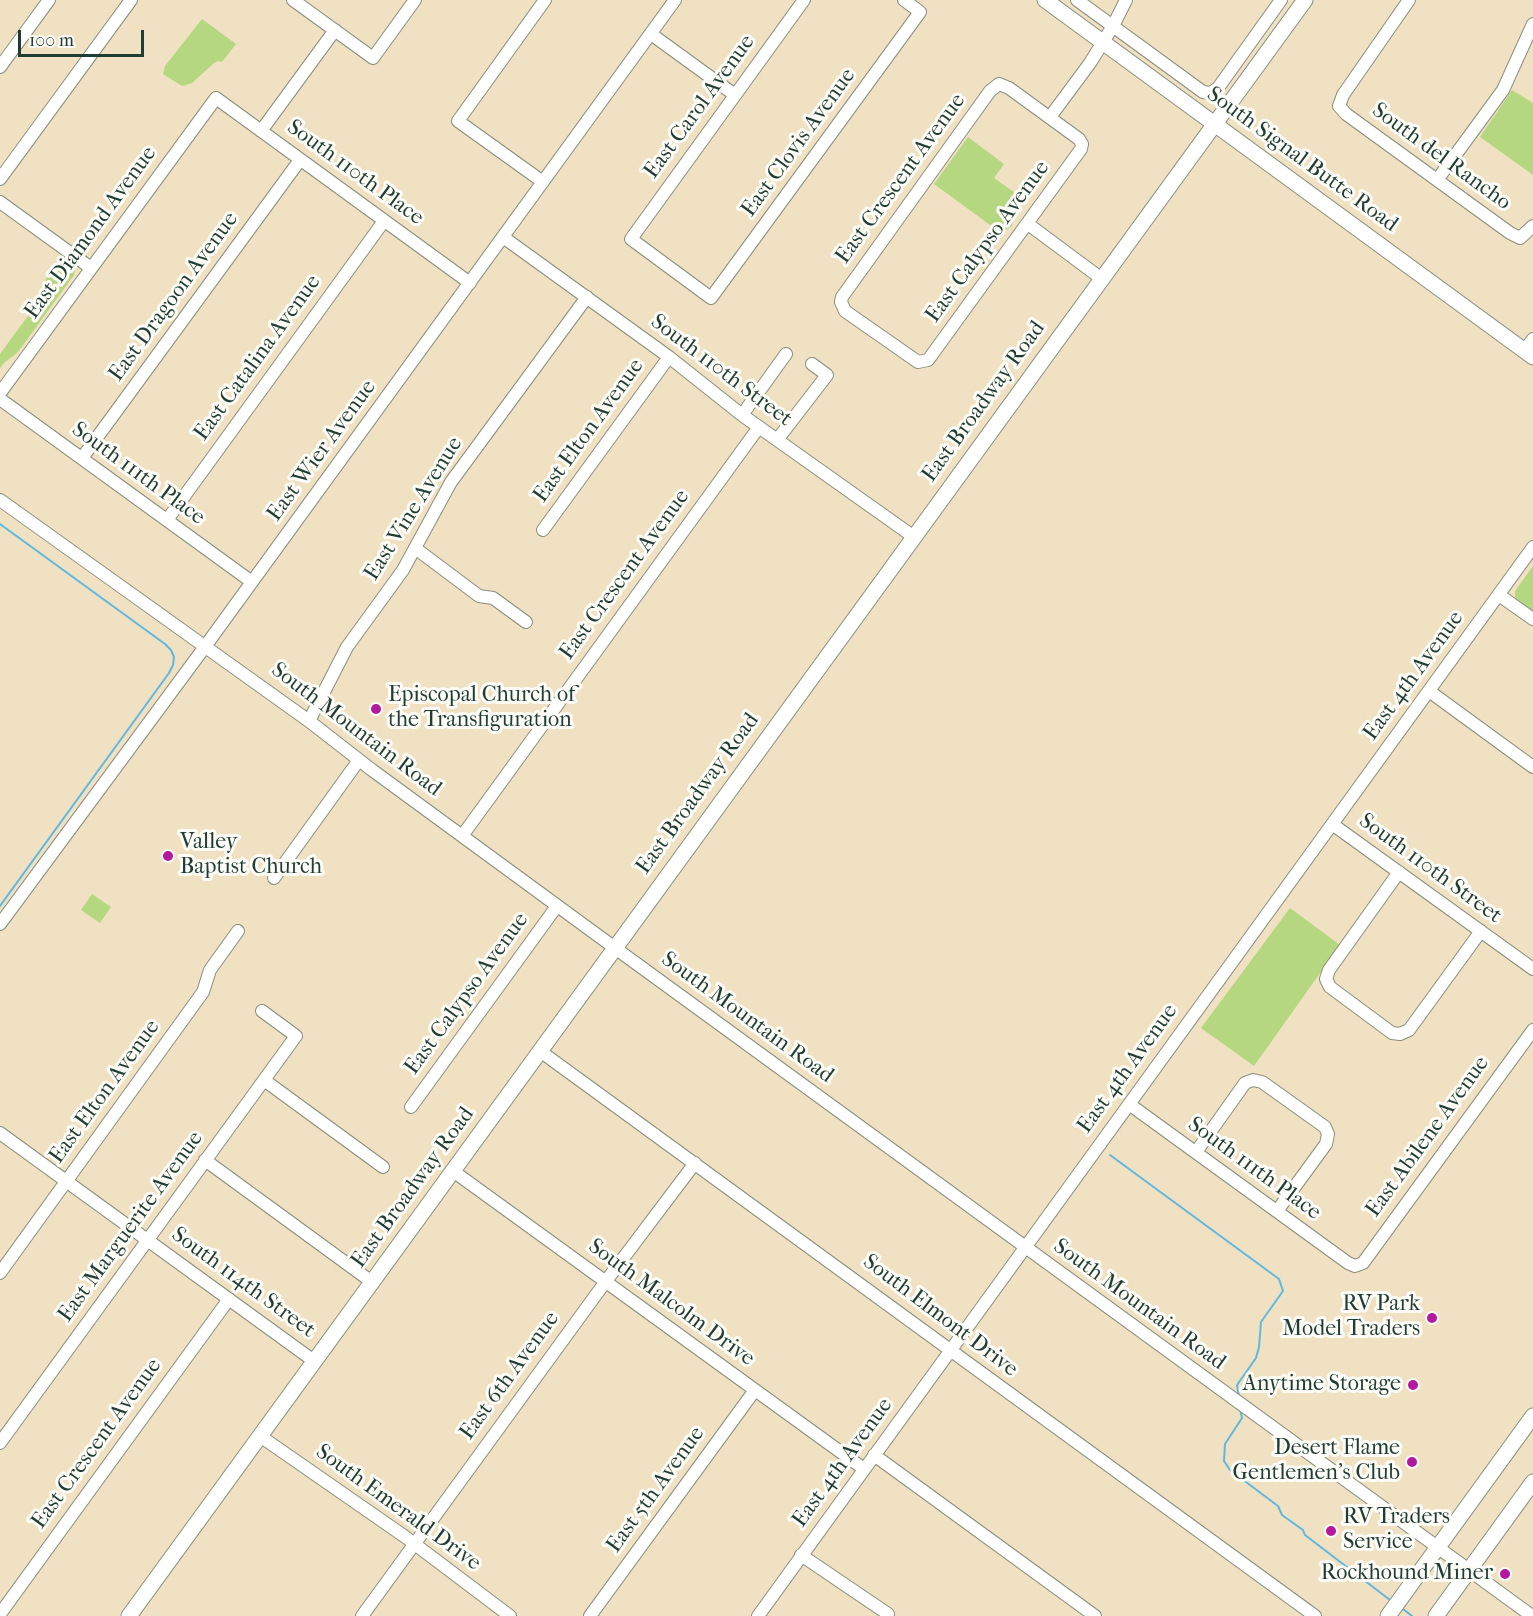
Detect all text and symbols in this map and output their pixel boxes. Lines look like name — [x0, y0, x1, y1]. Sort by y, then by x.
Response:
scale bar — [21, 18, 147, 56]
text: 100 m — [29, 30, 74, 51]
street label: East Carol Avenue — [639, 30, 761, 184]
street label: East Clovis Avenue — [736, 64, 862, 222]
street label: South Signal Butte Road — [1201, 82, 1403, 238]
street label: East Crescent Avenue — [830, 89, 972, 269]
street label: South del Rancho — [1366, 98, 1516, 216]
street label: South 110th Place — [282, 115, 428, 231]
street label: East Diamond Avenue — [19, 141, 163, 325]
street label: East Calypso Avenue — [920, 156, 1056, 328]
street label: East Dragoon Avenue — [104, 207, 244, 387]
street label: East Catalina Avenue — [189, 270, 327, 446]
street label: South 110th Street — [645, 309, 797, 433]
street label: East Broadway Road — [917, 316, 1051, 488]
street label: East Elton Avenue — [528, 354, 650, 508]
street label: East Wier Avenue — [262, 375, 382, 527]
street label: South 111th Place — [66, 417, 210, 531]
street label: East Vine Avenue — [359, 432, 469, 586]
street label: East Crescent Avenue — [554, 485, 696, 665]
street label: East 4th Avenue — [1358, 606, 1470, 746]
street label: South Mountain Road — [266, 657, 446, 803]
place label: Episcopal Church of the Transfiguration — [388, 683, 575, 734]
marker: Episcopal Church of the Transfiguration — [369, 702, 383, 716]
street label: East Broadway Road — [631, 708, 765, 880]
street label: South 110th Street — [1353, 808, 1507, 930]
place label: Valley Baptist Church — [180, 830, 322, 882]
marker: Valley Baptist Church — [161, 849, 175, 863]
street label: East Calypso Avenue — [399, 908, 535, 1080]
street label: South Mountain Road — [656, 947, 838, 1089]
street label: East 4th Avenue — [1072, 999, 1184, 1139]
street label: East Elton Avenue — [44, 1015, 166, 1169]
street label: East Abilene Avenue — [1361, 1051, 1495, 1223]
street label: East Broadway Road — [346, 1102, 480, 1274]
street label: South 111th Place — [1182, 1112, 1326, 1226]
street label: East Marguerite Avenue — [53, 1126, 209, 1328]
street label: South 114th Street — [166, 1222, 320, 1344]
street label: South Malcolm Drive — [583, 1234, 759, 1372]
street label: South Mountain Road — [1048, 1234, 1230, 1376]
street label: South Elmont Drive — [857, 1249, 1023, 1383]
place label: RV Park Model Traders — [1282, 1292, 1420, 1344]
street label: East 6th Avenue — [455, 1307, 565, 1445]
marker: RV Park Model Traders — [1425, 1311, 1439, 1325]
street label: East Crescent Avenue — [26, 1354, 168, 1534]
place label: Anytime Storage — [1242, 1372, 1401, 1398]
marker: Anytime Storage — [1406, 1378, 1420, 1392]
street label: East 4th Avenue — [787, 1393, 899, 1533]
street label: East 5th Avenue — [601, 1422, 711, 1558]
place label: Desert Flame Gentlemen's Club — [1233, 1436, 1400, 1488]
street label: South Emerald Drive — [310, 1439, 486, 1577]
marker: Desert Flame Gentlemen's Club — [1405, 1455, 1419, 1469]
place label: RV Traders Service — [1343, 1505, 1450, 1556]
marker: RV Traders Service — [1324, 1524, 1338, 1538]
place label: Rockhound Miner — [1321, 1561, 1493, 1587]
marker: Rockhound Miner — [1498, 1567, 1512, 1581]

